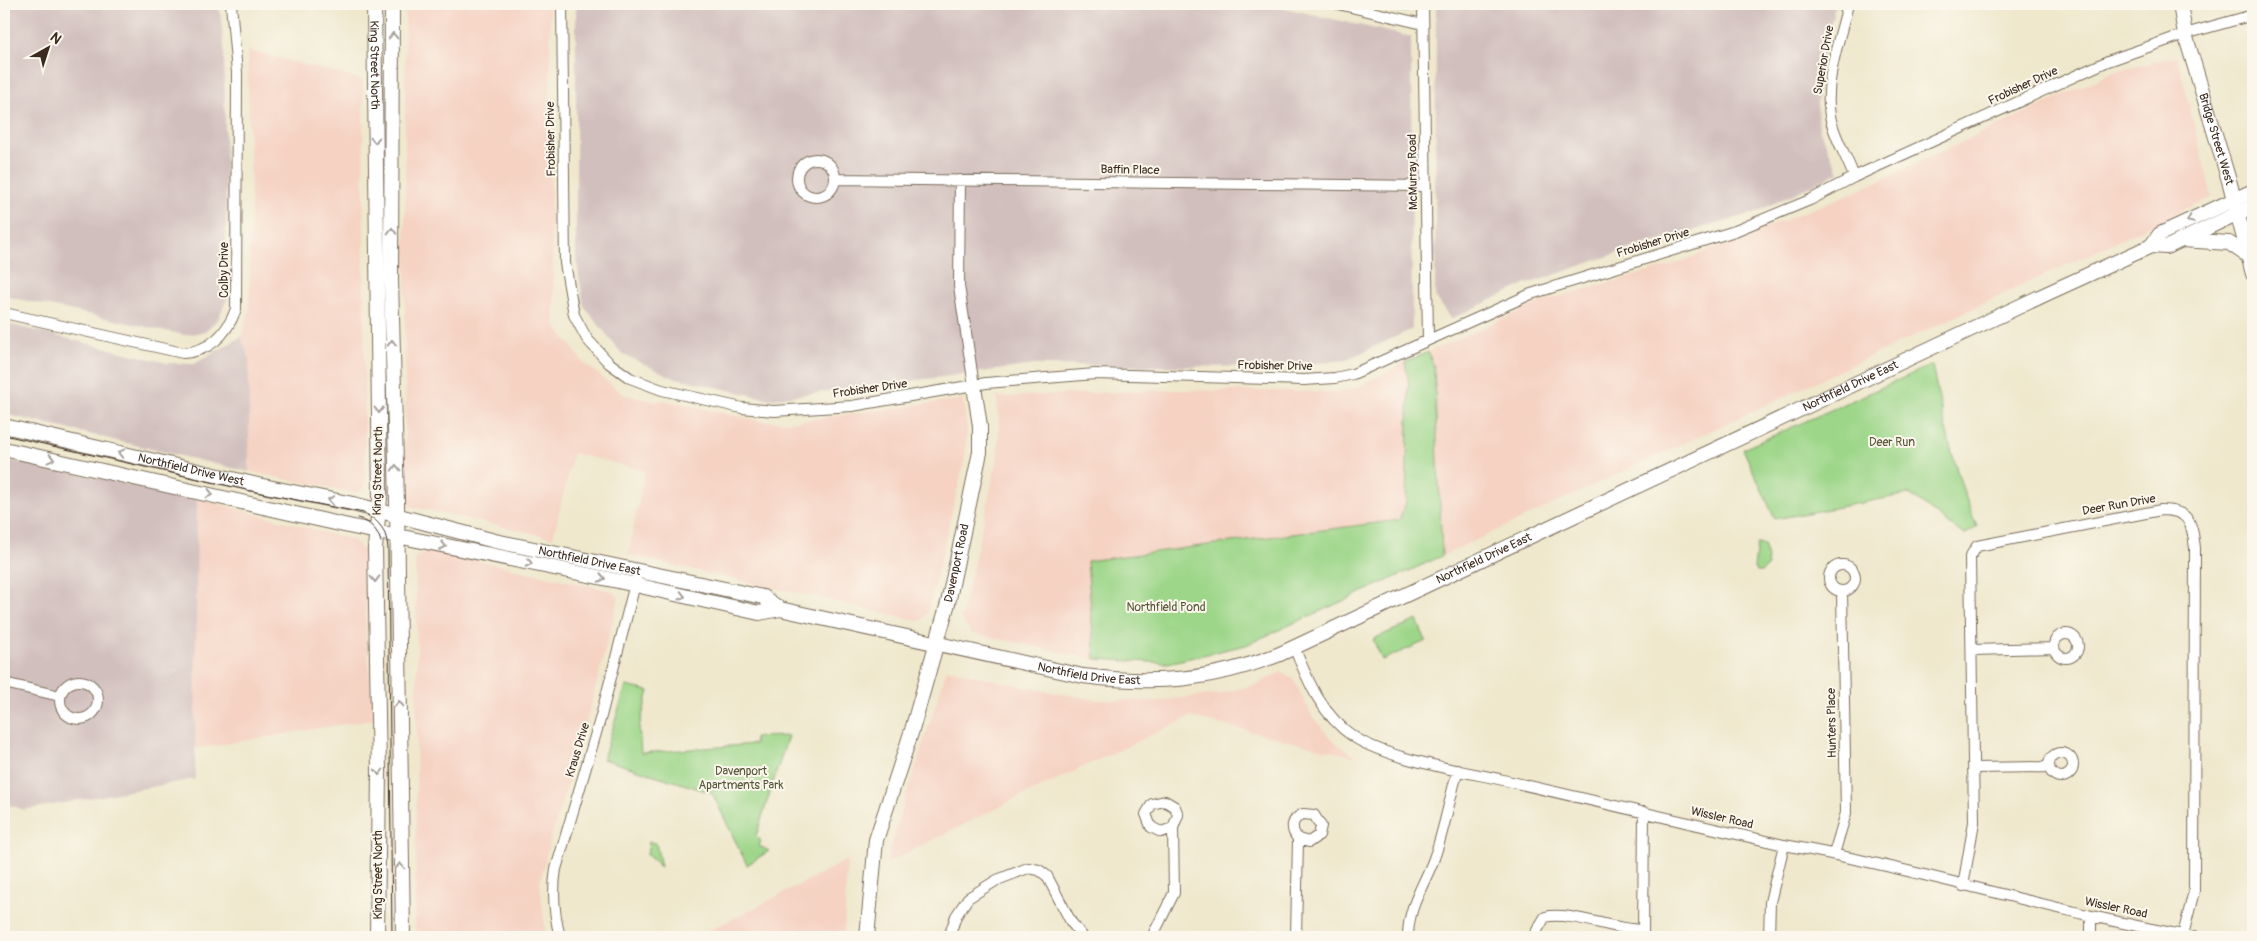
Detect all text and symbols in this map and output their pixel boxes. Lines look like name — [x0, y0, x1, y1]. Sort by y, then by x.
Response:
street label: King Street North — [367, 20, 383, 110]
north arrow — [22, 22, 72, 72]
street label: Superior Drive — [1811, 24, 1837, 96]
text: N — [47, 29, 65, 48]
one-way arrow — [388, 32, 398, 40]
street label: Frobisher Drive — [1986, 63, 2060, 109]
street label: Bridge Street West — [2196, 91, 2237, 187]
street label: Frobisher Drive — [543, 101, 559, 177]
street label: McMurray Road — [1405, 134, 1421, 210]
one-way arrow — [370, 136, 380, 144]
street label: Baffin Place — [1100, 162, 1160, 178]
one-way arrow — [2186, 214, 2195, 224]
street label: Frobisher Drive — [1615, 225, 1691, 261]
one-way arrow — [387, 227, 397, 234]
street label: Colby Drive — [217, 242, 232, 298]
one-way arrow — [386, 339, 397, 347]
street label: Northfield Drive East — [1800, 357, 1901, 415]
street label: Frobisher Drive — [1237, 358, 1313, 374]
street label: Frobisher Drive — [832, 376, 908, 402]
one-way arrow — [374, 406, 384, 414]
street label: King Street North — [370, 426, 386, 516]
park label: Deer Run — [1869, 435, 1915, 450]
one-way arrow — [117, 448, 126, 459]
street label: Northfield Drive West — [137, 450, 246, 489]
one-way arrow — [47, 453, 56, 464]
one-way arrow — [391, 464, 401, 472]
one-way arrow — [206, 488, 215, 499]
street label: Deer Run Drive — [2081, 491, 2157, 519]
one-way arrow — [327, 495, 336, 505]
street label: Davenport Road — [941, 522, 972, 604]
street label: Northfield Drive East — [1433, 529, 1534, 587]
one-way arrow — [438, 540, 447, 550]
street label: Northfield Drive East — [537, 543, 642, 579]
one-way arrow — [525, 558, 534, 568]
one-way arrow — [598, 572, 607, 583]
one-way arrow — [370, 576, 380, 584]
one-way arrow — [678, 590, 687, 601]
park label: Northfield Pond — [1126, 600, 1206, 615]
street label: Northfield Drive East — [1036, 659, 1141, 688]
street label: Hunters Place — [1824, 688, 1840, 758]
one-way arrow — [394, 700, 404, 708]
street label: Kraus Drive — [563, 721, 593, 779]
park label: Davenport Apartments Park — [699, 764, 783, 793]
one-way arrow — [374, 768, 384, 776]
street label: Wissler Road — [1689, 804, 1755, 832]
street label: King Street North — [371, 830, 386, 920]
one-way arrow — [395, 862, 406, 870]
street label: Wissler Road — [2083, 894, 2149, 922]

